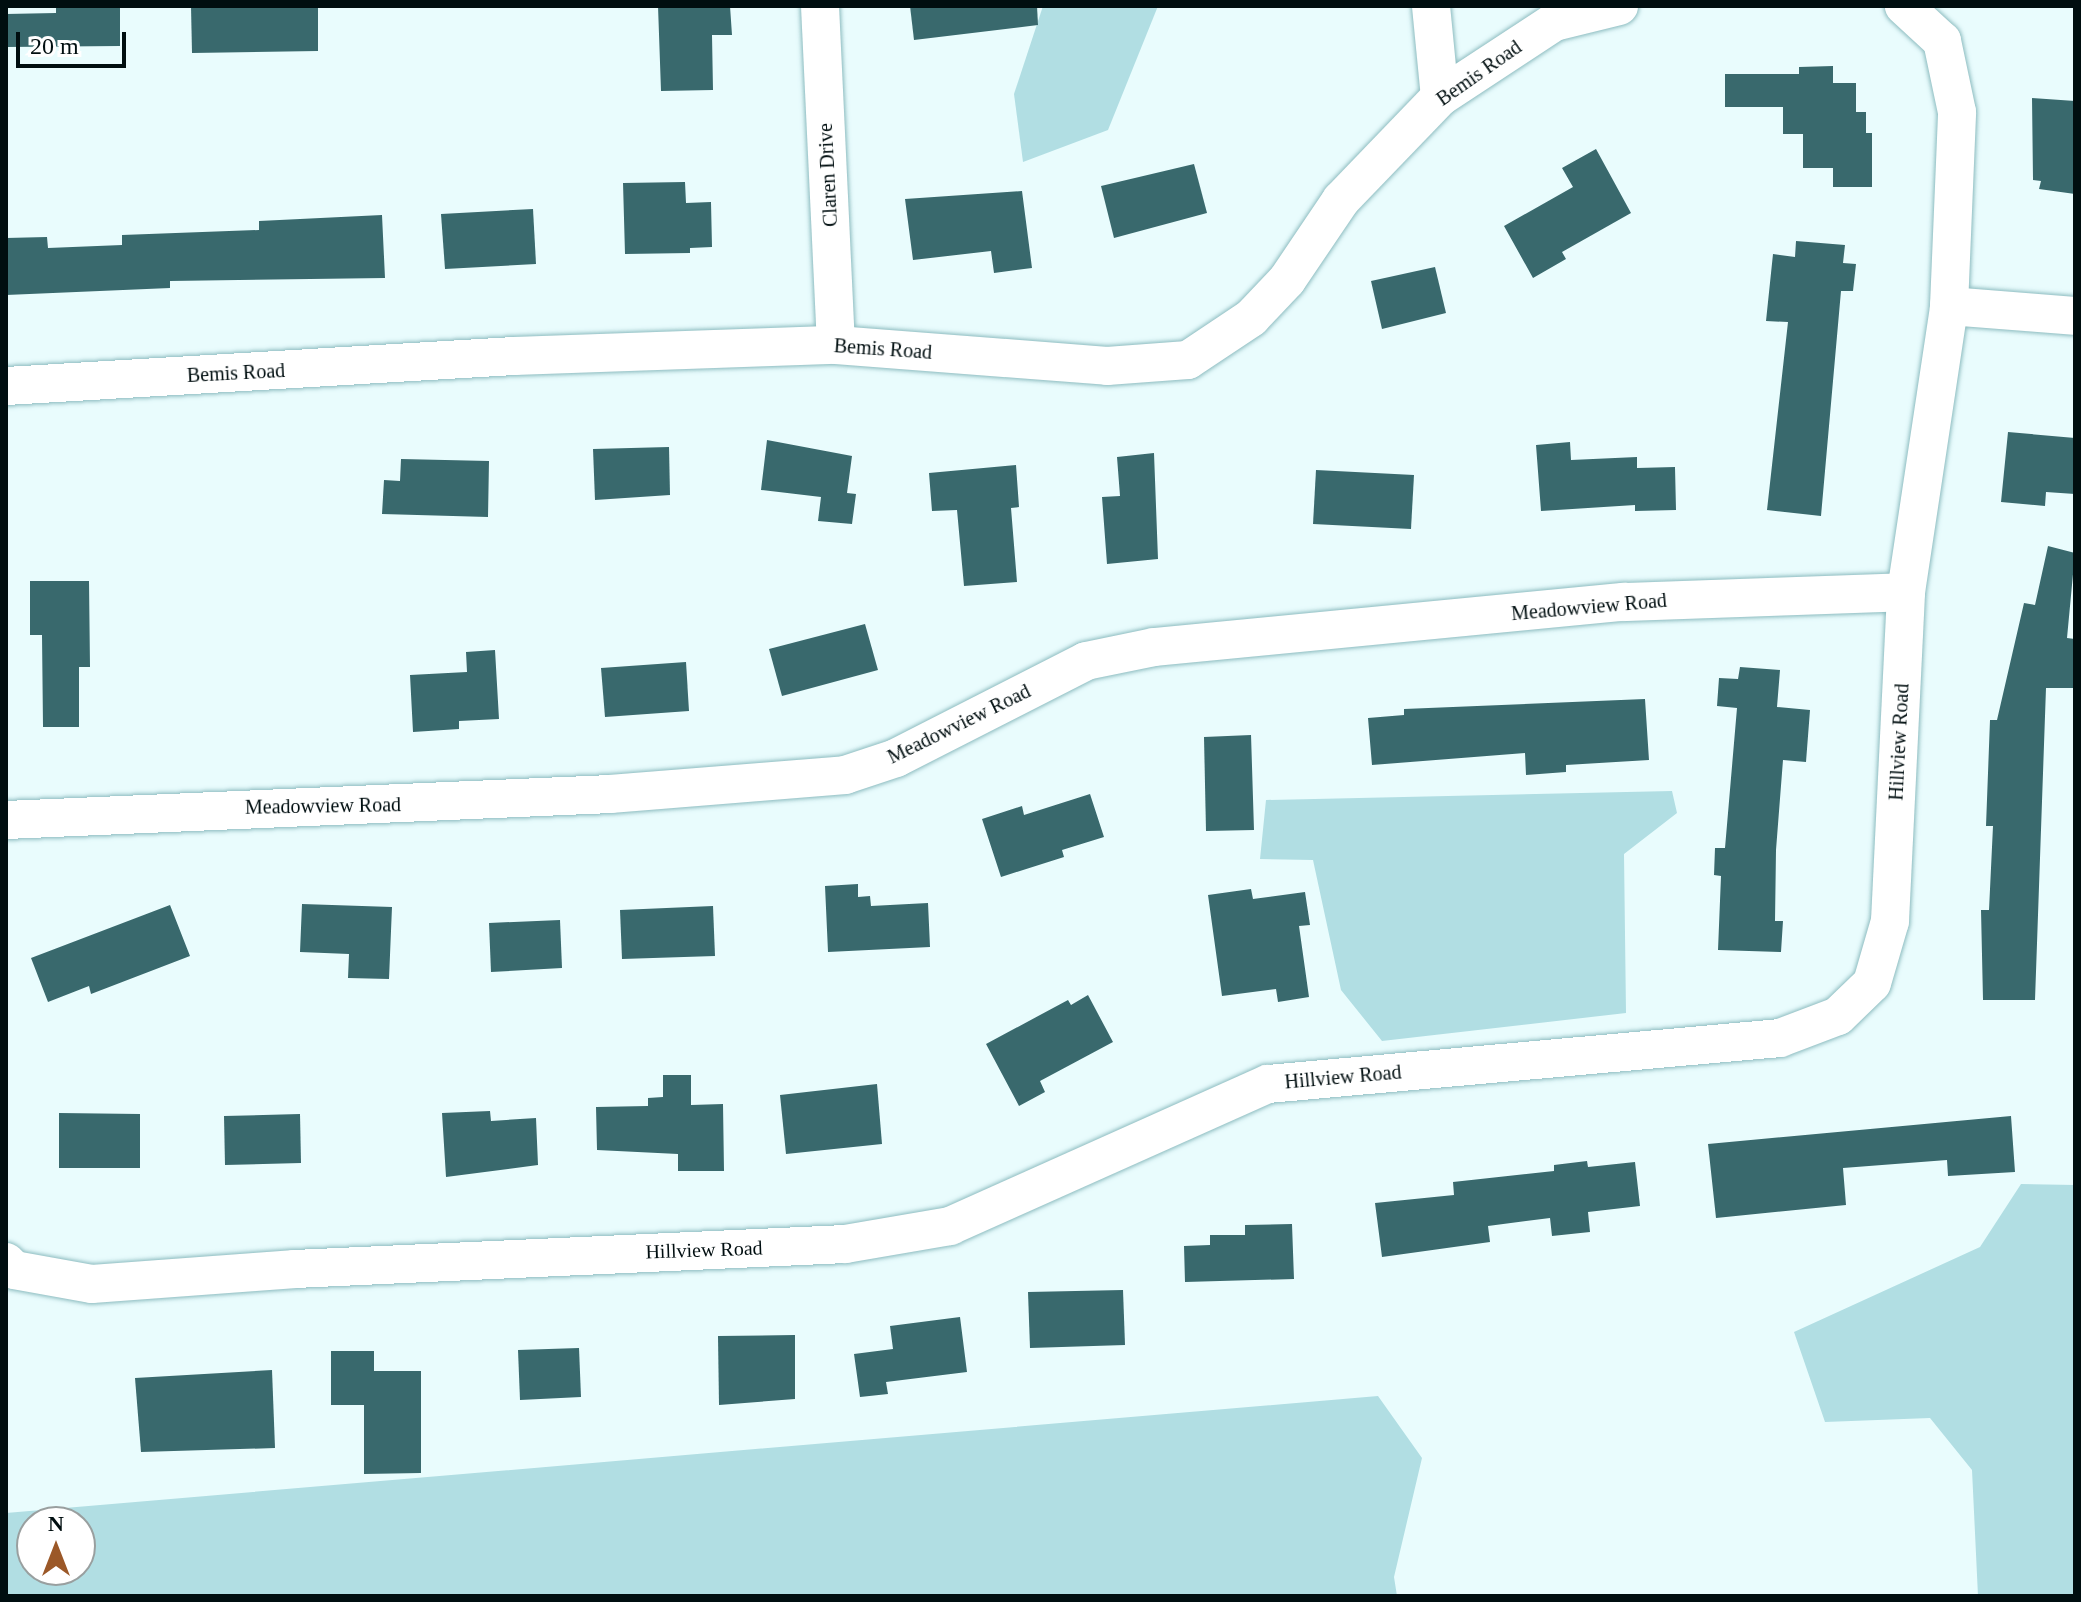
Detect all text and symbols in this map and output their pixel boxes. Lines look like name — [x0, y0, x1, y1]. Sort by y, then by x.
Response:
scale bar — [20, 16, 130, 66]
text: 20 m — [30, 33, 79, 59]
street label: Bemis Road — [1432, 35, 1526, 111]
street label: Claren Drive — [813, 123, 843, 227]
street label: Bemis Road — [833, 334, 933, 364]
street label: Bemis Road — [186, 358, 286, 388]
street label: Meadowview Road — [1510, 588, 1668, 626]
street label: Meadowview Road — [884, 679, 1034, 769]
street label: Hillview Road — [1884, 683, 1914, 801]
street label: Meadowview Road — [245, 793, 401, 819]
street label: Hillview Road — [1284, 1060, 1402, 1094]
street label: Hillview Road — [645, 1236, 763, 1264]
north arrow — [16, 1506, 96, 1586]
text: N — [48, 1511, 64, 1536]

